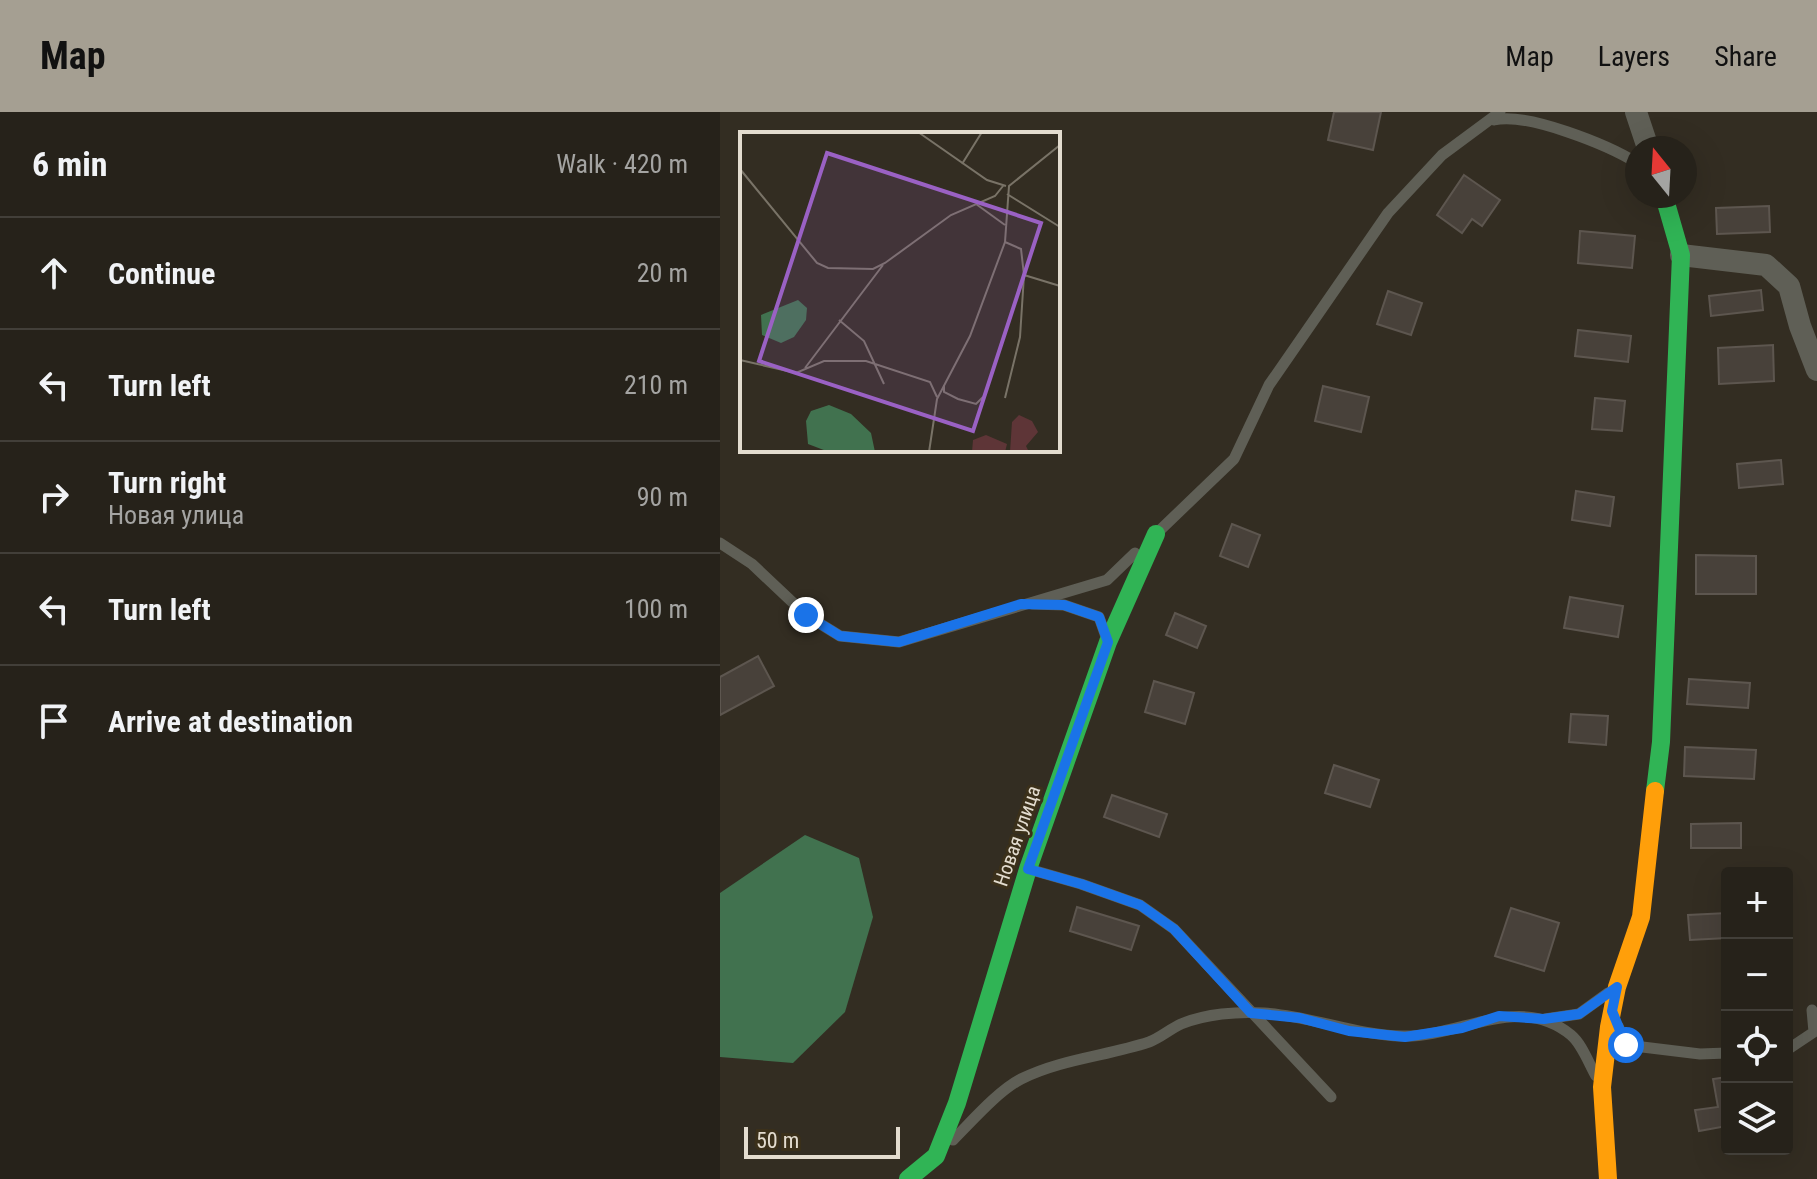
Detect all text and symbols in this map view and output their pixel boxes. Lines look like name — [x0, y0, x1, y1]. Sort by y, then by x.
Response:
text: Map — [40, 34, 106, 78]
text: Map — [1505, 40, 1554, 73]
text: Layers — [1598, 40, 1670, 73]
text: Share — [1714, 40, 1777, 73]
inset map — [740, 132, 1060, 452]
north arrow — [1625, 136, 1697, 208]
text: 6 min — [32, 144, 108, 184]
text: Walk · 420 m — [556, 149, 688, 179]
icon: ahead — [32, 251, 76, 295]
text: Continue — [108, 256, 215, 291]
text: 20 m — [637, 258, 688, 288]
icon: left — [32, 363, 76, 407]
text: Turn left — [108, 368, 211, 403]
text: 210 m — [624, 370, 688, 400]
text: Turn right — [108, 465, 226, 500]
icon: right — [32, 475, 76, 519]
text: 90 m — [637, 482, 688, 512]
text: Новая улица — [108, 500, 244, 530]
icon: left — [32, 587, 76, 631]
text: Turn left — [108, 592, 211, 627]
text: 100 m — [624, 594, 688, 624]
route end — [788, 597, 824, 633]
icon: arrive — [32, 699, 76, 743]
text: Arrive at destination — [108, 704, 353, 739]
street label: Новая улица — [989, 783, 1045, 889]
map controls — [1721, 867, 1793, 1155]
button: + — [1721, 867, 1793, 939]
button: − — [1721, 939, 1793, 1011]
button: locate — [1721, 1011, 1793, 1083]
route start — [1608, 1027, 1644, 1063]
button: layers — [1721, 1083, 1793, 1155]
scale bar — [744, 1123, 900, 1159]
text: 50 m — [756, 1128, 799, 1153]

